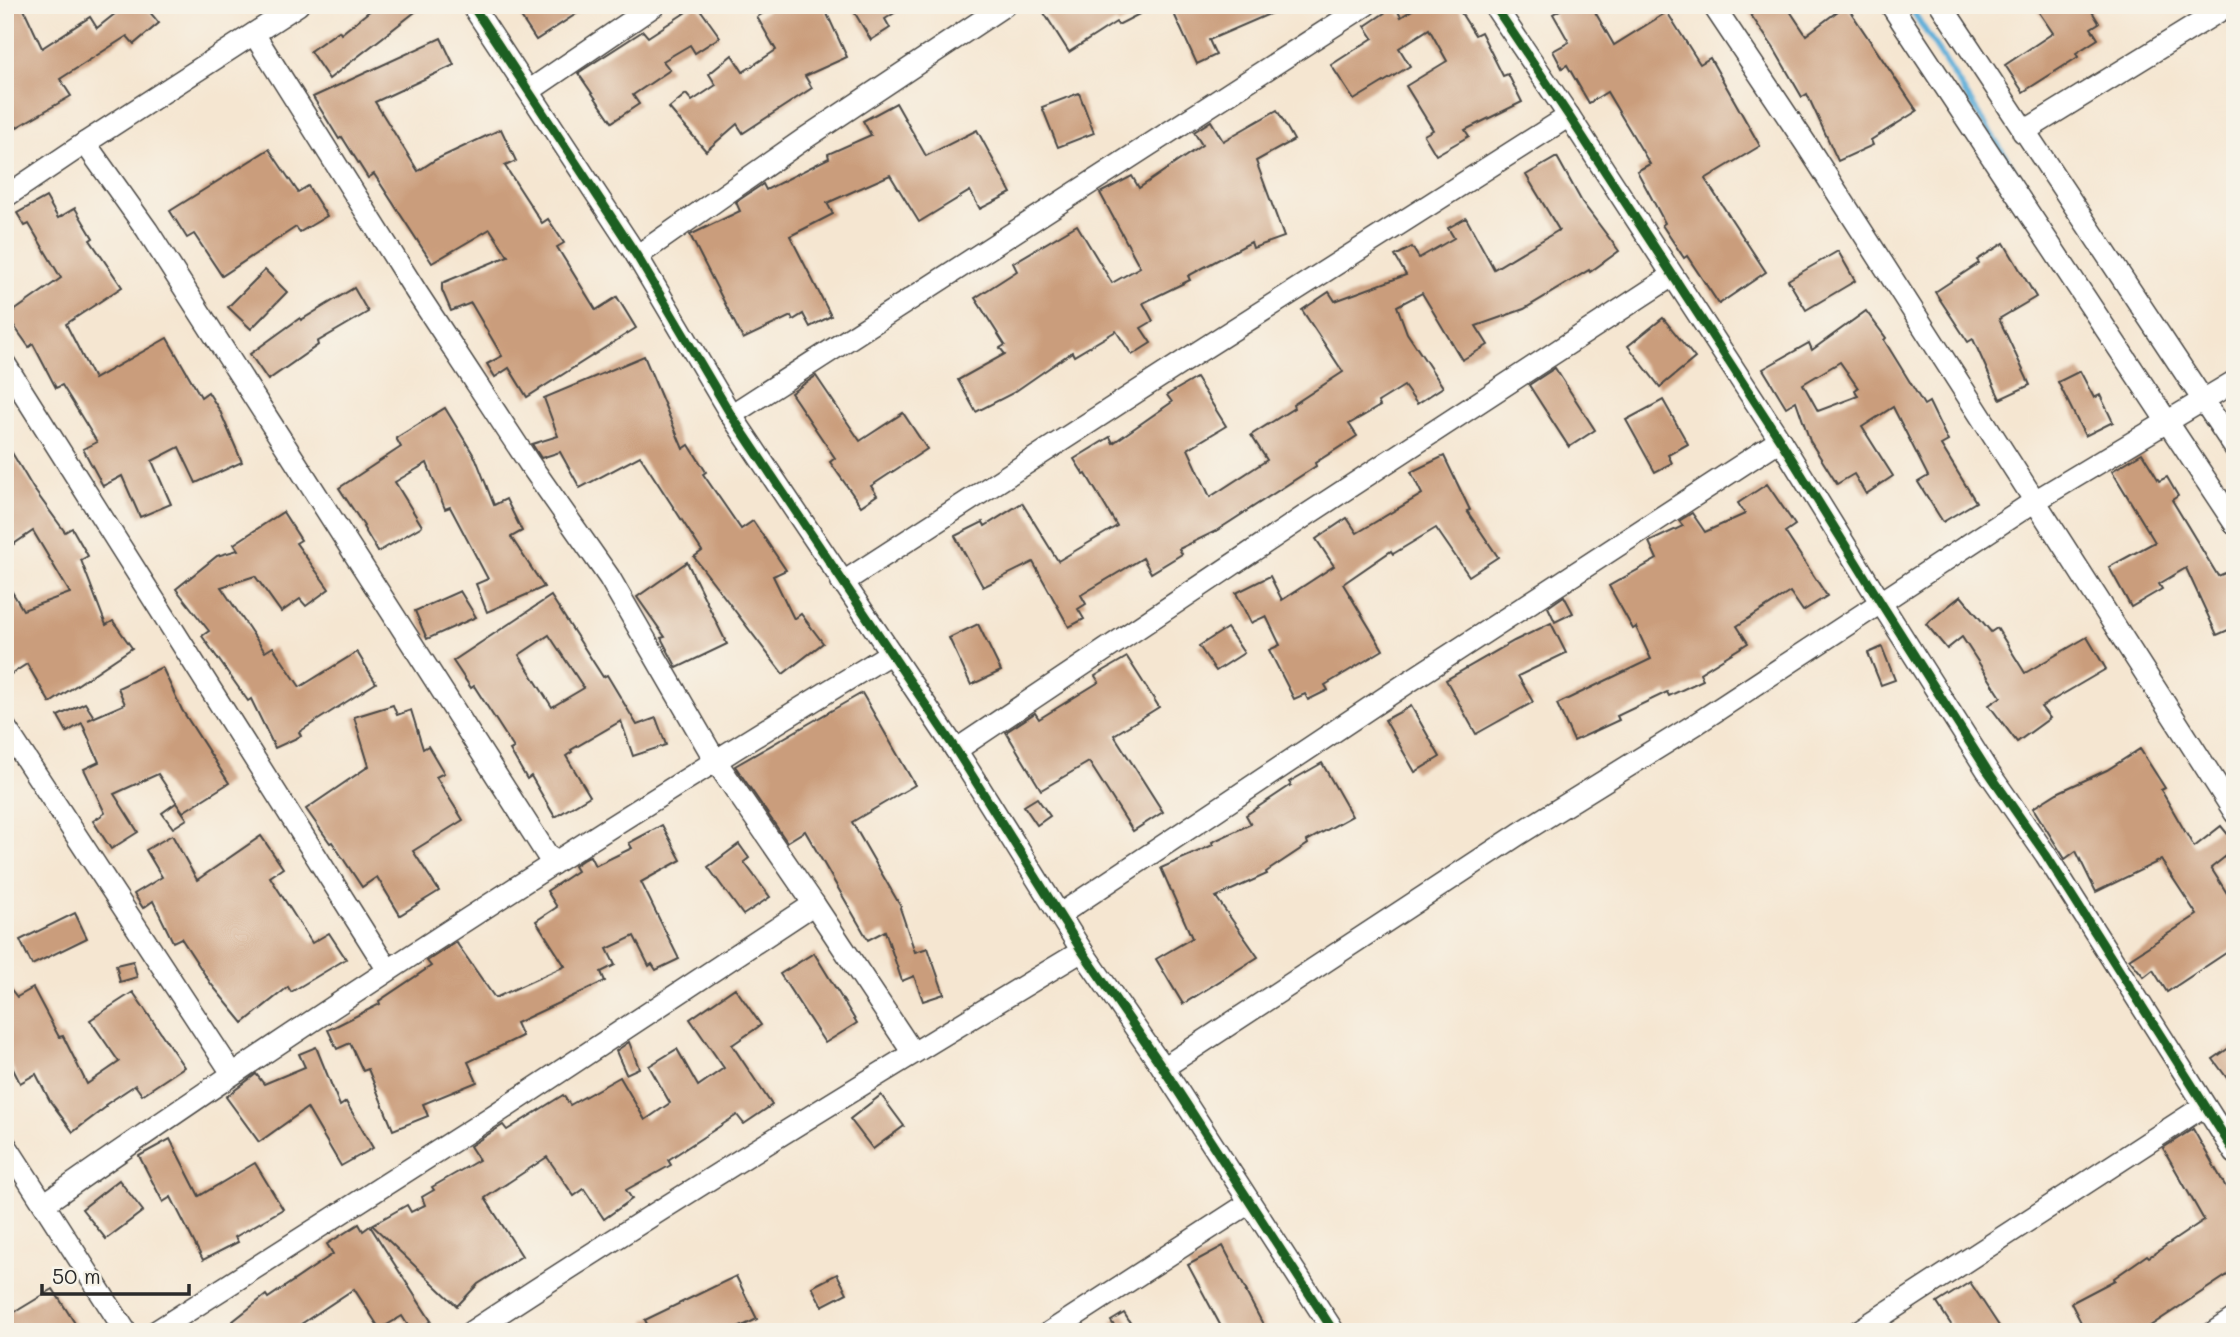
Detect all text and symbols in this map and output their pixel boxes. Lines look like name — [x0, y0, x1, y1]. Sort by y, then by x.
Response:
scale bar — [42, 1253, 189, 1297]
text: 50 m — [52, 1262, 101, 1289]

